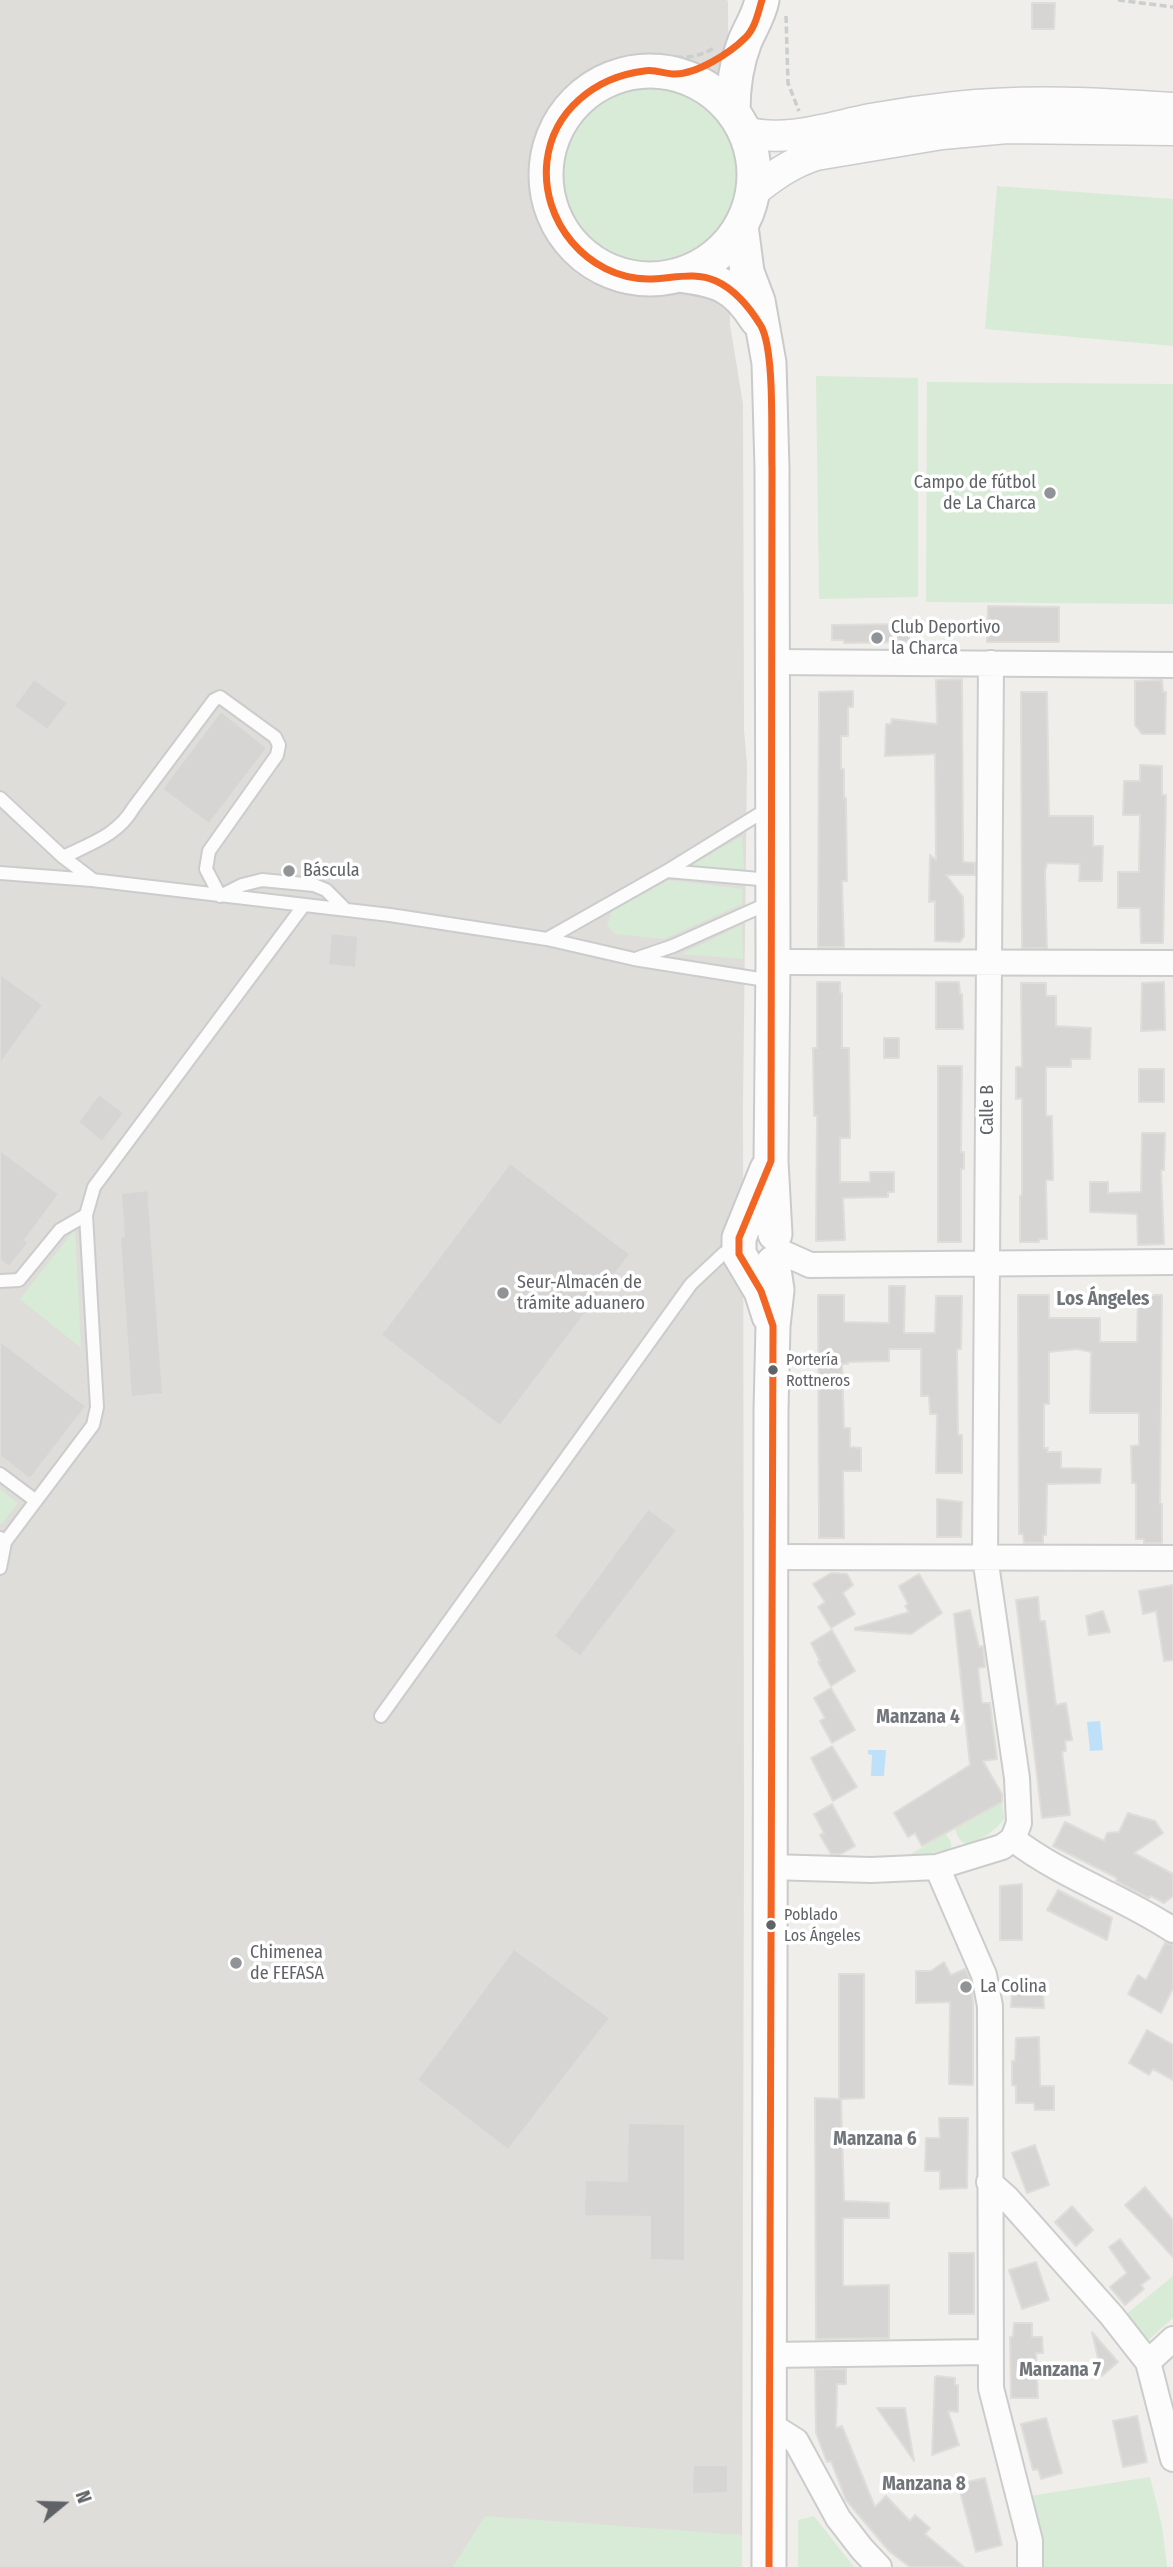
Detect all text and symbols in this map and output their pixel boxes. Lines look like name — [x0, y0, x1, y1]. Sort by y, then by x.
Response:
place label: Campo de fútbol de La Charca — [914, 472, 1036, 514]
marker: Campo de fútbol de La Charca — [1042, 485, 1058, 501]
place label: Club Deportivo la Charca — [891, 617, 1000, 660]
marker: Club Deportivo la Charca — [869, 630, 885, 646]
place label: Báscula — [303, 860, 360, 882]
marker: Báscula — [281, 863, 297, 879]
street label: Calle B — [977, 1085, 999, 1135]
place label: Seur-Almacén de trámite aduanero — [517, 1272, 645, 1314]
marker: Seur-Almacén de trámite aduanero — [495, 1285, 511, 1301]
district label: Los Ángeles — [1057, 1289, 1149, 1311]
place label: Portería Rottneros — [786, 1351, 850, 1389]
marker: Portería Rottneros — [766, 1363, 780, 1377]
district label: Manzana 4 — [876, 1707, 960, 1729]
place label: Poblado Los Ángeles — [784, 1906, 861, 1944]
marker: Poblado Los Ángeles — [764, 1918, 778, 1932]
place label: Chimenea de FEFASA — [250, 1942, 324, 1984]
marker: Chimenea de FEFASA — [228, 1955, 244, 1971]
place label: La Colina — [980, 1976, 1047, 1998]
marker: La Colina — [958, 1979, 974, 1995]
district label: Manzana 6 — [833, 2129, 917, 2151]
district label: Manzana 7 — [1019, 2360, 1101, 2382]
north arrow — [28, 2469, 98, 2539]
district label: Manzana 8 — [882, 2474, 966, 2496]
text: N — [71, 2488, 96, 2506]

